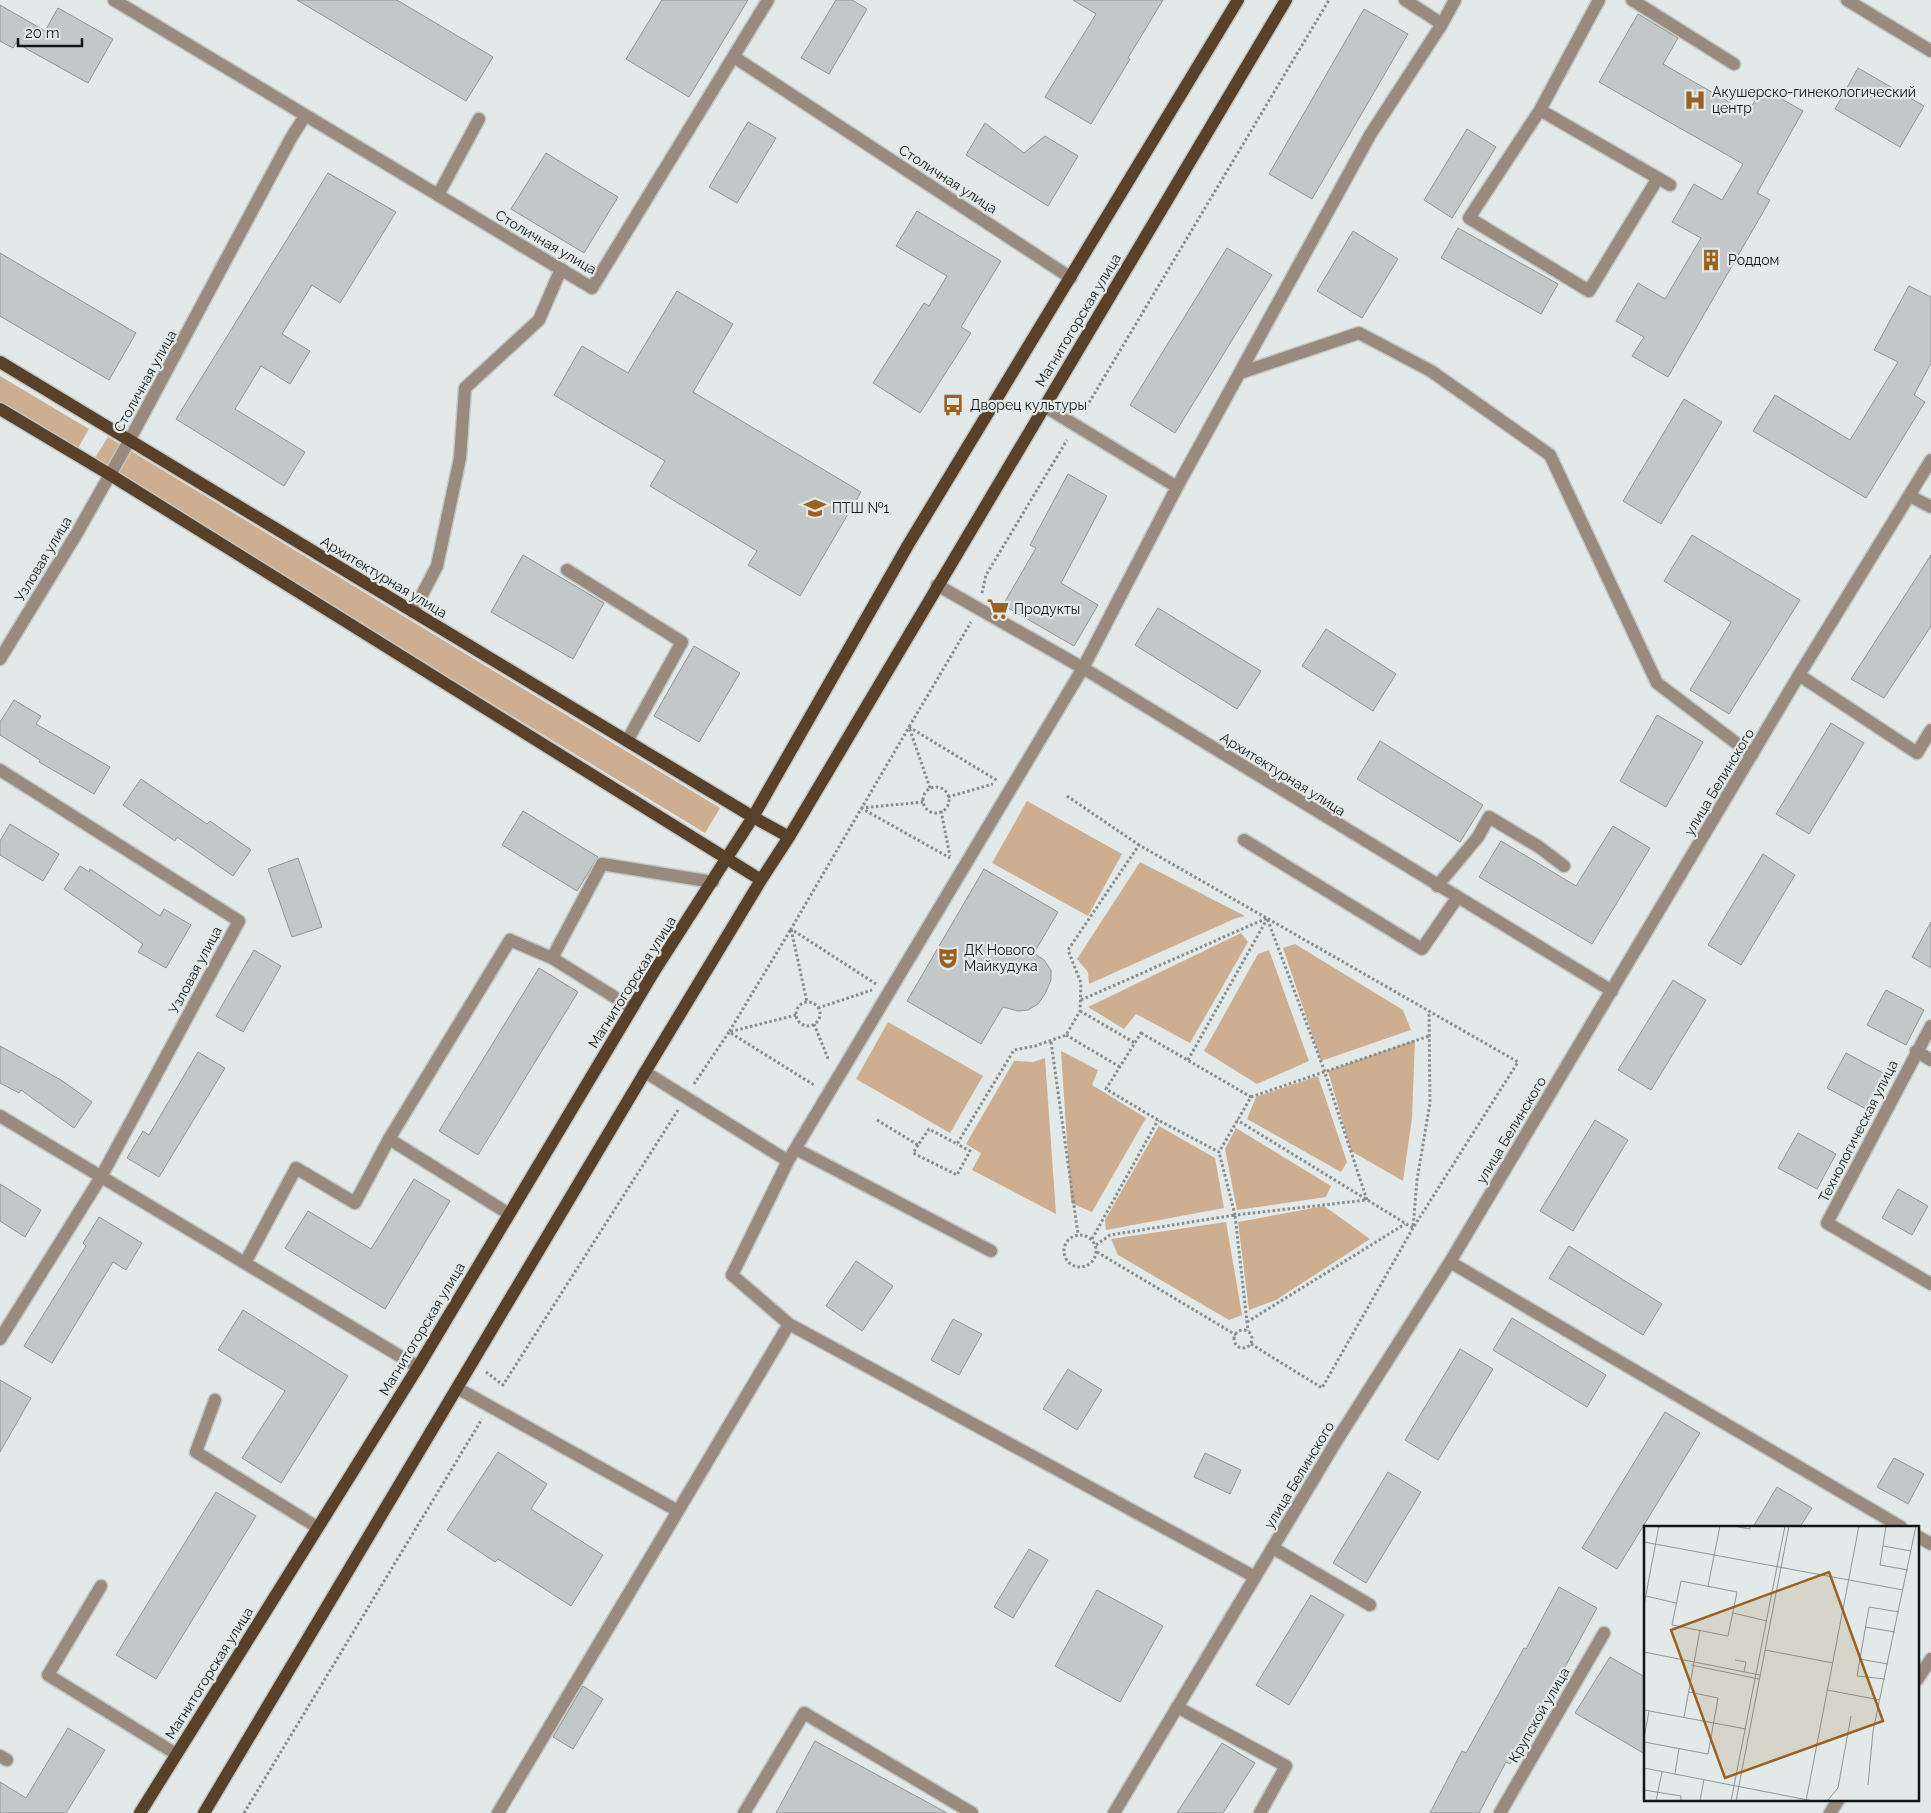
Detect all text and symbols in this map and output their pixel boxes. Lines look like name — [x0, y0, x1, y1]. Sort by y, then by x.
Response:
scale bar — [18, 15, 81, 47]
text: 20 m — [25, 24, 60, 42]
place label: Акушерско-гинекологический центр — [1712, 84, 1916, 116]
hospital icon: Акушерско-гинекологический центр — [1682, 87, 1708, 113]
street label: Столичная улица — [896, 141, 1000, 217]
street label: Столичная улица — [493, 207, 599, 277]
building icon: Роддом — [1698, 247, 1724, 273]
street label: Магнитогорская улица — [1032, 251, 1124, 389]
place label: Роддом — [1728, 252, 1779, 268]
street label: Столичная улица — [110, 327, 180, 435]
bus stop icon: Дворец культуры — [940, 392, 966, 418]
place label: Дворец культуры — [970, 397, 1087, 413]
school or university icon: ПТШ №1 — [802, 495, 828, 521]
place label: ПТШ №1 — [832, 500, 889, 516]
street label: Узловая улица — [11, 514, 75, 604]
street label: Архитектурная улица — [318, 533, 450, 621]
supermarket icon: Продукты — [985, 596, 1011, 622]
place label: Продукты — [1014, 601, 1080, 617]
street label: улица Белинского — [1681, 726, 1757, 838]
street label: Архитектурная улица — [1218, 729, 1348, 819]
street label: Магнитогорская улица — [585, 913, 679, 1051]
street label: Узловая улица — [165, 924, 225, 1016]
place label: ДК Нового Майкудука — [964, 942, 1038, 974]
theatre icon: ДК Нового Майкудука — [935, 945, 961, 971]
street label: Технологическая улица — [1815, 1057, 1901, 1205]
street label: улица Белинского — [1473, 1074, 1549, 1186]
street label: Магнитогорская улица — [376, 1260, 468, 1398]
street label: улица Белинского — [1261, 1419, 1337, 1531]
inset map — [1644, 1526, 1918, 1800]
street label: Магнитогорская улица — [162, 1604, 256, 1742]
street label: Крупской улица — [1505, 1665, 1573, 1765]

